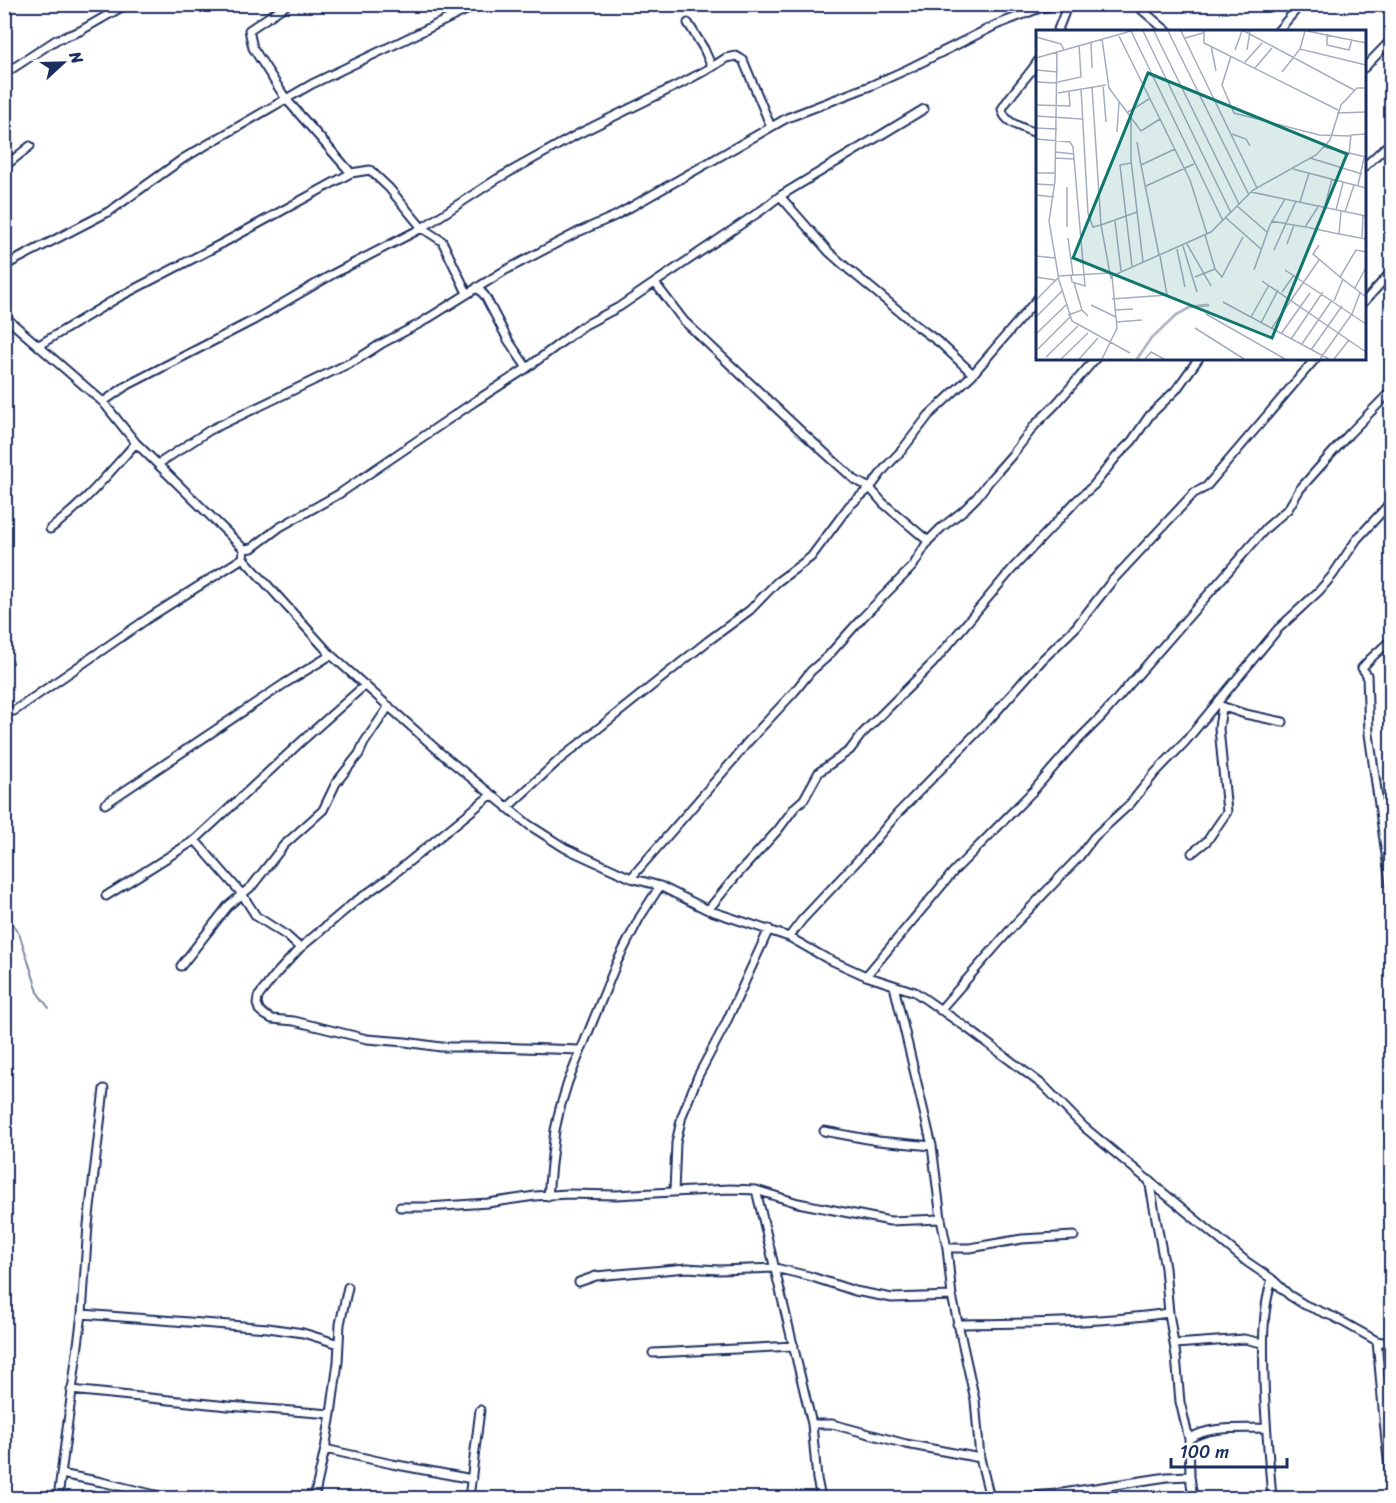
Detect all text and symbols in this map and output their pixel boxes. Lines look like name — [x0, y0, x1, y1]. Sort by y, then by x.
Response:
inset map — [1036, 30, 1366, 360]
north arrow — [33, 33, 93, 93]
text: N — [61, 46, 92, 69]
scale bar — [1171, 1431, 1286, 1469]
text: 100 m — [1180, 1436, 1229, 1468]

